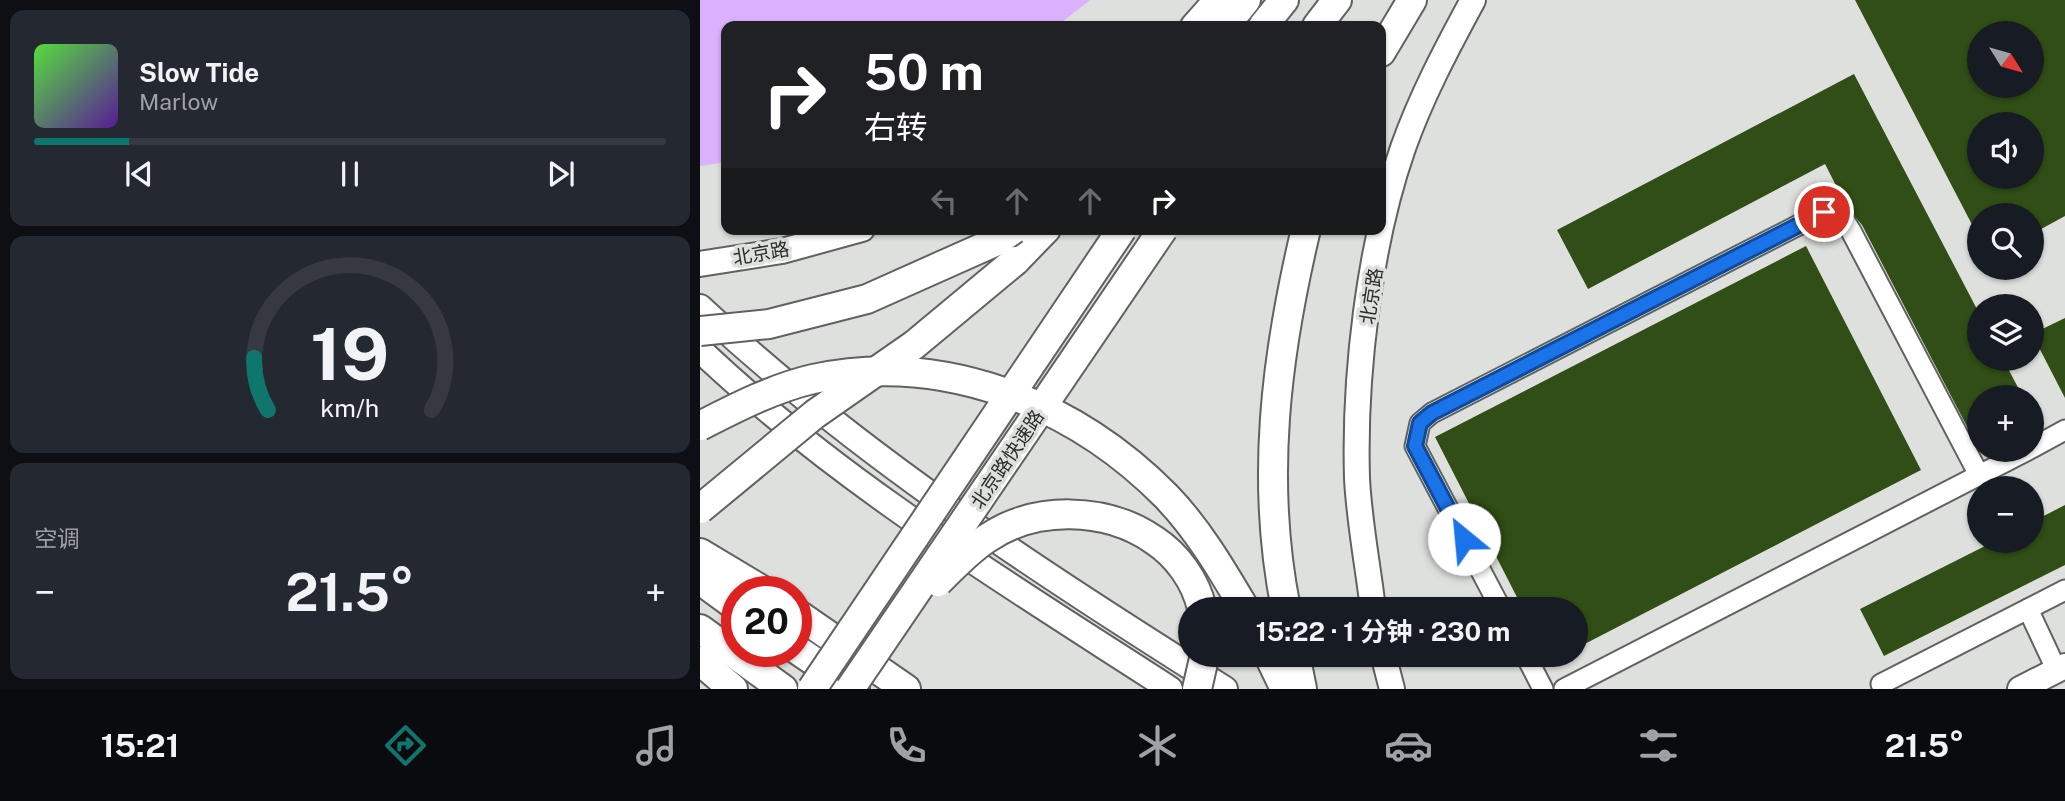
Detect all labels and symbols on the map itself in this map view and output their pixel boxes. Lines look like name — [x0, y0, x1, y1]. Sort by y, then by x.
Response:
north arrow — [1967, 21, 2044, 98]
pin — [1794, 182, 1854, 242]
street label: 北京路 — [731, 237, 791, 269]
street label: 北京路 — [1356, 266, 1386, 326]
street label: 北京路快速路 — [966, 406, 1048, 512]
position arrow — [1427, 502, 1501, 576]
speed limit sign: 20 — [721, 576, 812, 667]

